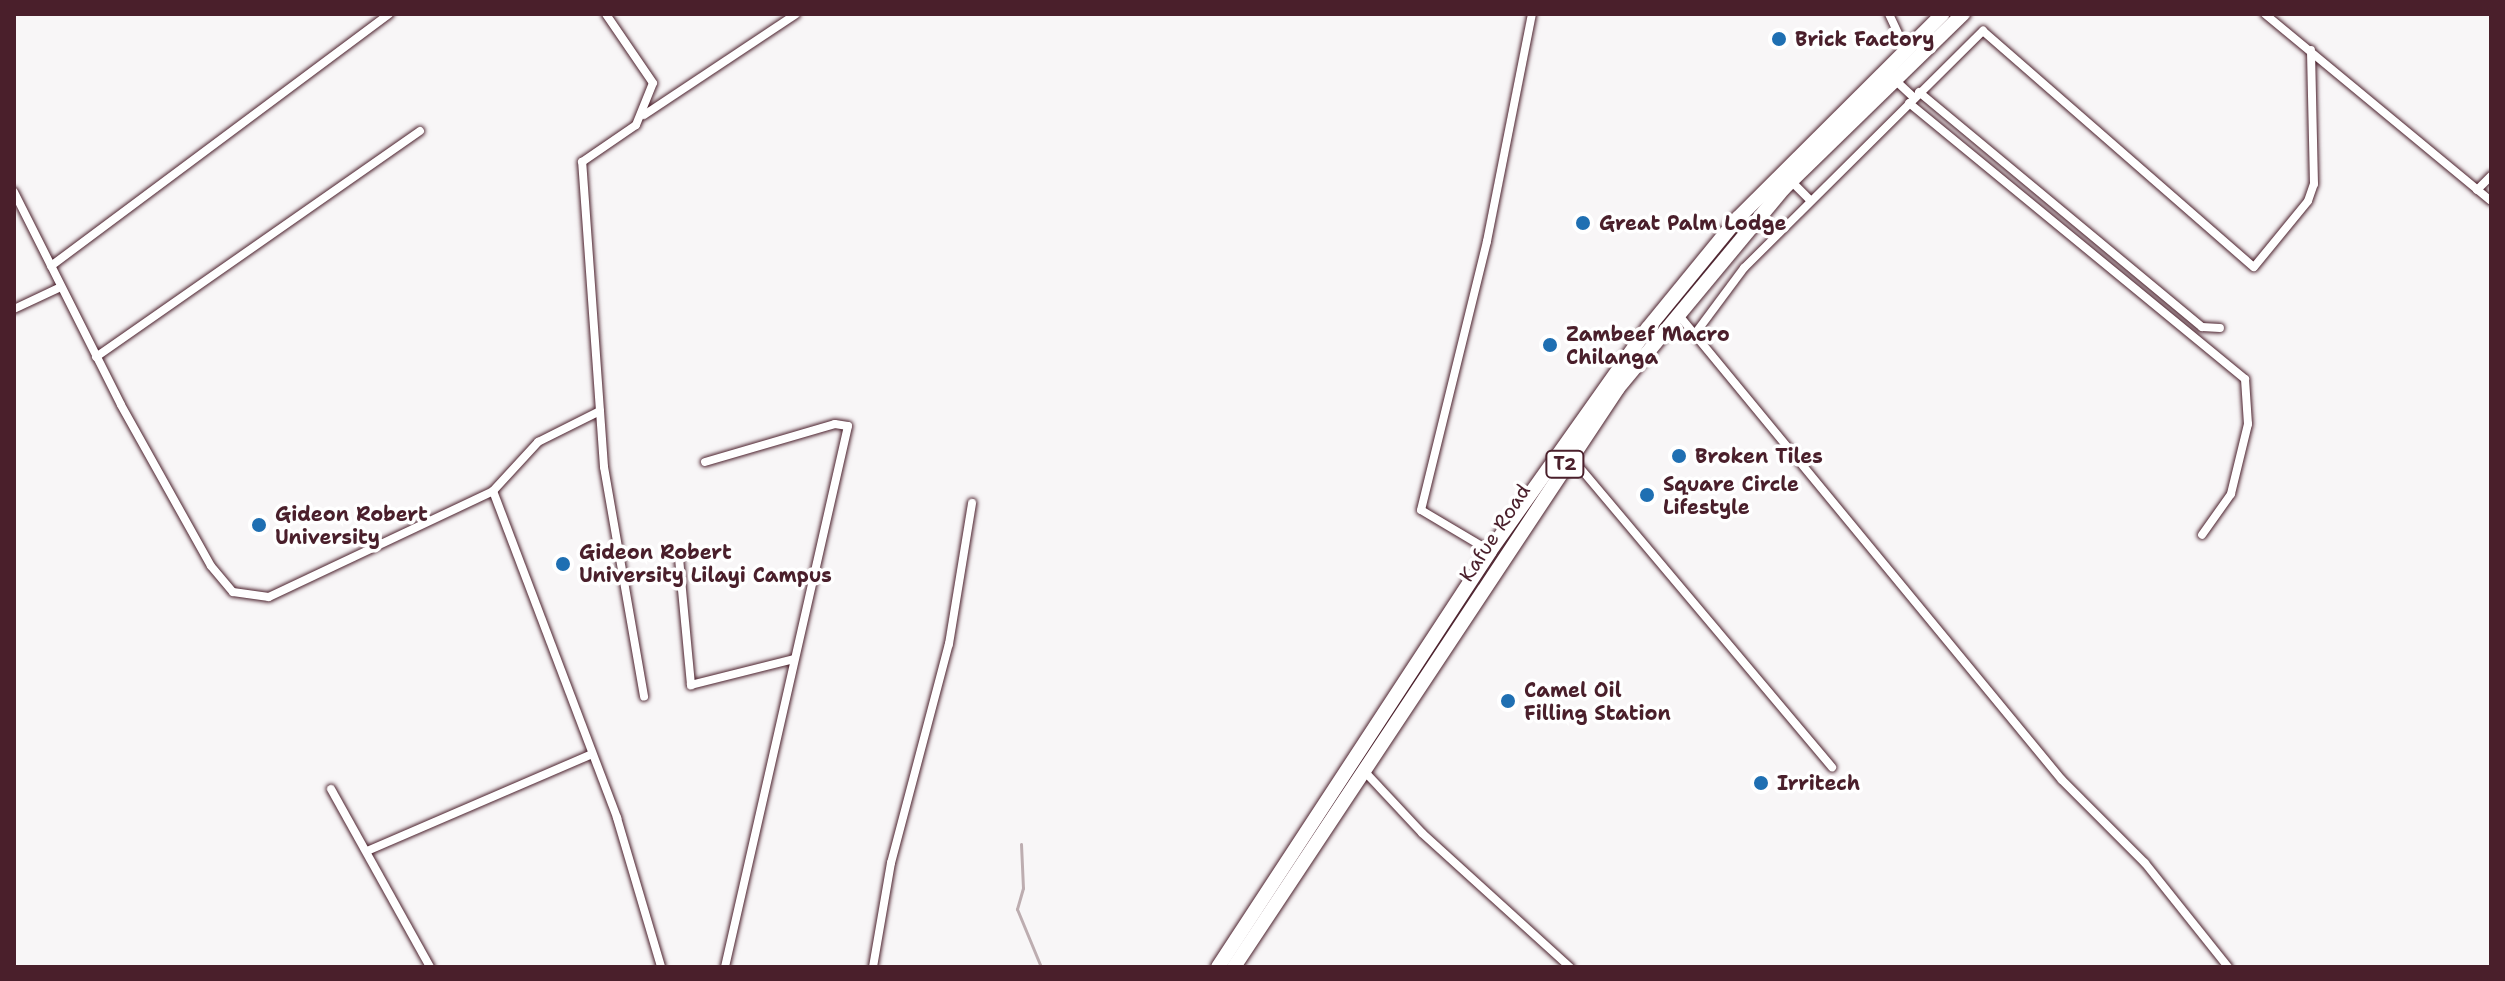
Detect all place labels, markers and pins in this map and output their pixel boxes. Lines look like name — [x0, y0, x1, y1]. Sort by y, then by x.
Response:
place label: Brick Factory — [1795, 27, 1935, 51]
marker: Brick Factory — [1770, 30, 1788, 48]
place label: Great Palm Lodge — [1599, 211, 1786, 235]
marker: Great Palm Lodge — [1574, 214, 1592, 232]
place label: Zambeef Macro Chilanga — [1566, 322, 1730, 369]
marker: Zambeef Macro Chilanga — [1541, 336, 1559, 354]
place label: Broken Tiles — [1695, 444, 1823, 468]
marker: Broken Tiles — [1670, 447, 1688, 465]
place label: Square Circle Lifestyle — [1663, 472, 1799, 519]
marker: Square Circle Lifestyle — [1638, 486, 1656, 504]
place label: Gideon Robert University — [275, 502, 428, 549]
marker: Gideon Robert University — [250, 516, 268, 534]
place label: Gideon Robert University Lilayi Campus — [579, 540, 832, 587]
marker: Gideon Robert University Lilayi Campus — [554, 555, 572, 573]
place label: Camel Oil Filling Station — [1524, 678, 1671, 725]
marker: Camel Oil Filling Station — [1499, 692, 1517, 710]
place label: Irritech — [1777, 771, 1860, 795]
marker: Irritech — [1752, 774, 1770, 792]

